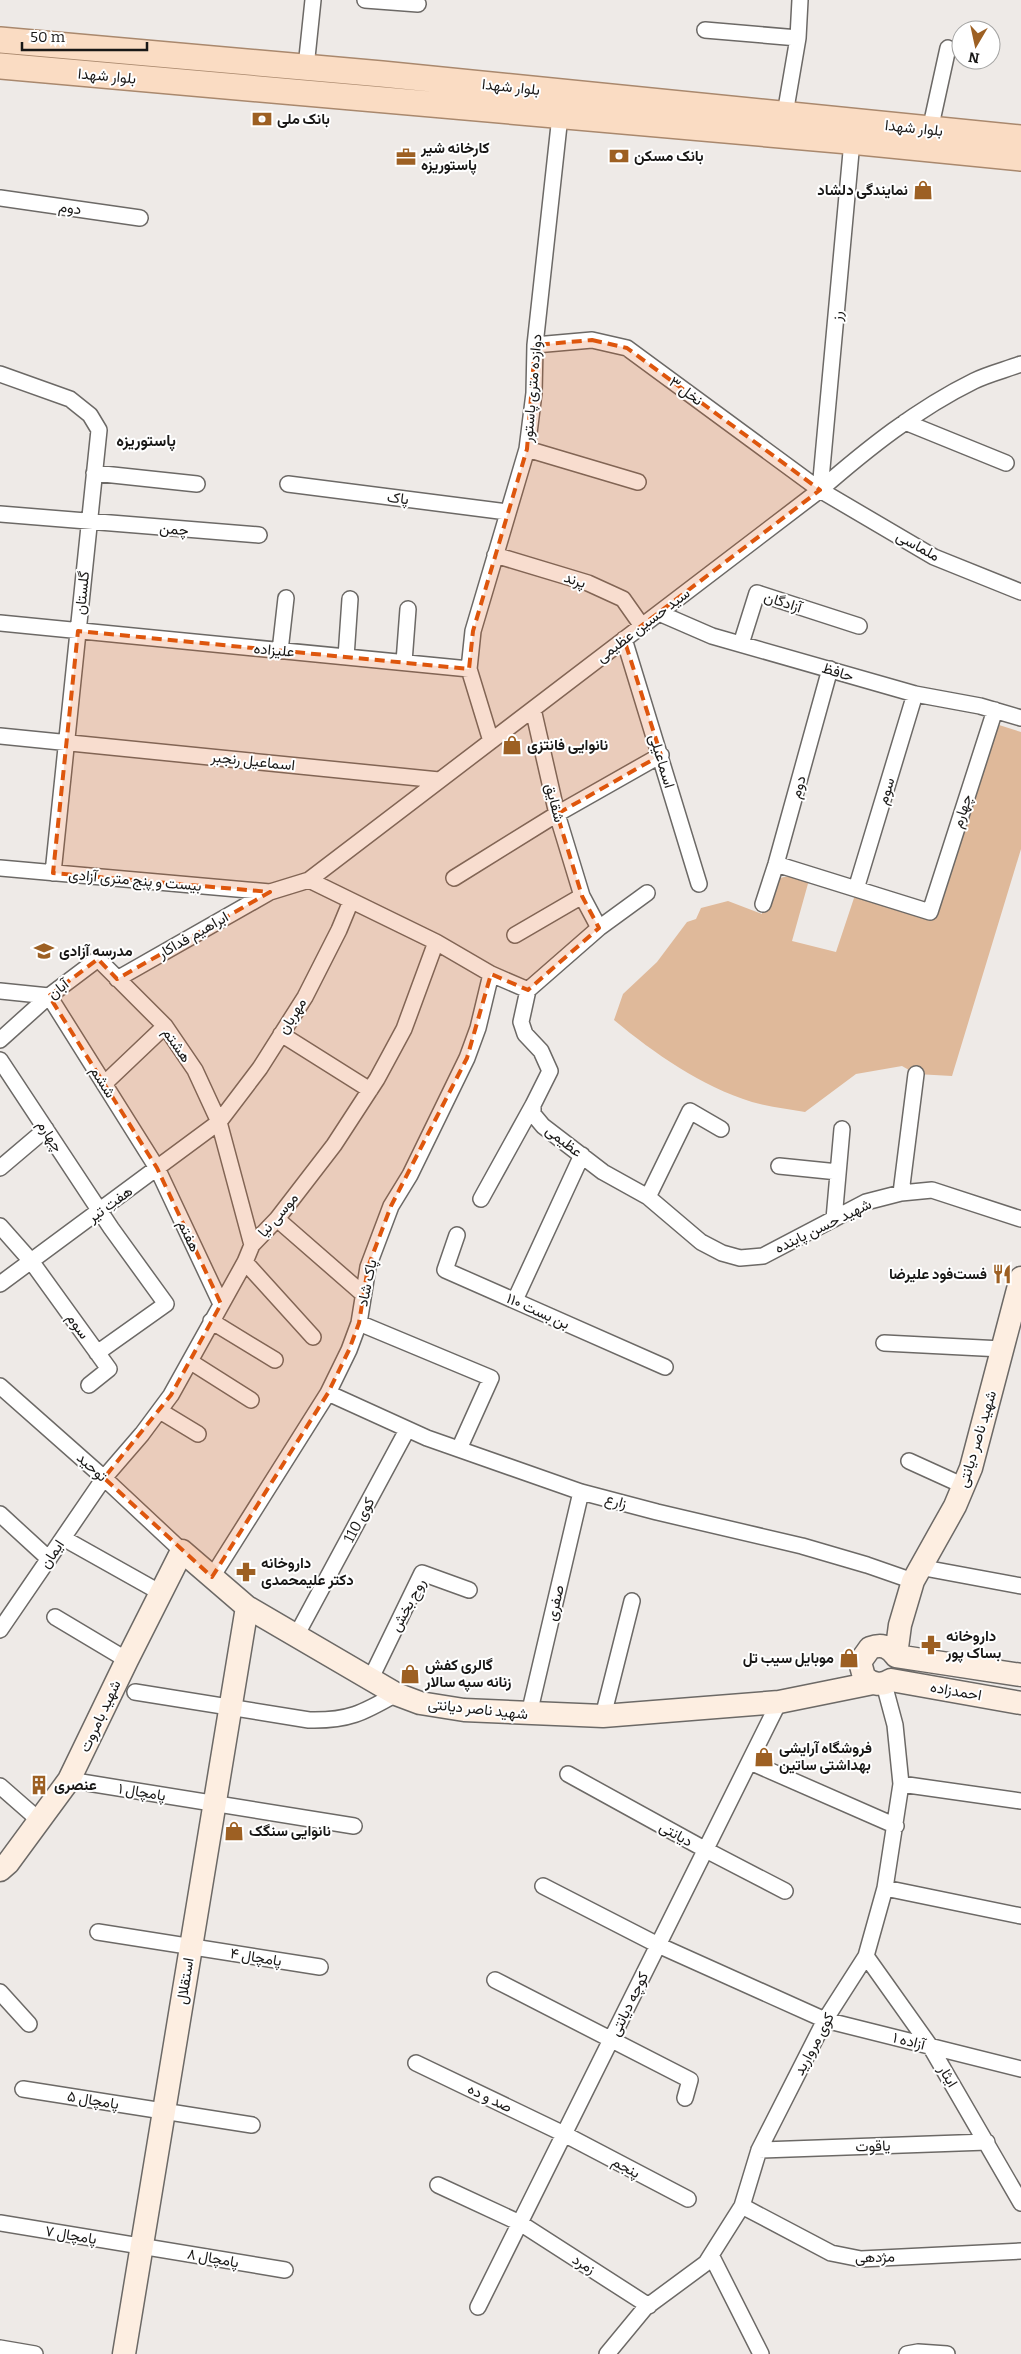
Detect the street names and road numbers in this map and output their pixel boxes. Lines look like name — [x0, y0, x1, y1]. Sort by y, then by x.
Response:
street label: بلوار شهدا — [77, 64, 137, 88]
street label: بلوار شهدا — [481, 75, 541, 99]
street label: بلوار شهدا — [884, 116, 944, 140]
street label: دوم — [57, 198, 83, 219]
street label: رز — [828, 310, 846, 323]
street label: دوازده متری پاستور — [518, 333, 547, 444]
street label: نخل ۳ — [666, 373, 706, 409]
street label: پاک — [386, 488, 410, 509]
street label: چمن — [158, 519, 189, 540]
street label: ملماسی — [893, 527, 943, 566]
street label: پرند — [561, 568, 588, 593]
street label: گلستان — [71, 570, 93, 616]
street label: سید حسین عظیمی — [593, 584, 694, 667]
street label: آزادگان — [762, 587, 806, 617]
street label: علیزاده — [253, 639, 295, 661]
street label: حافظ — [820, 659, 856, 685]
street label: اسماعیلی — [644, 732, 679, 791]
street label: اسماعیل رنجبر — [209, 748, 296, 774]
street label: دوم — [786, 774, 811, 801]
street label: سوم — [873, 775, 900, 807]
street label: شقایق — [541, 782, 569, 825]
street label: چهارم — [948, 792, 977, 830]
street label: بیست و پنج متری آزادی — [67, 865, 202, 897]
street label: ابراهیم فداکار — [154, 908, 232, 964]
street label: آبان — [44, 974, 73, 1003]
street label: مهربان — [274, 995, 310, 1037]
street label: هشتم — [158, 1024, 195, 1066]
street label: ششم — [86, 1063, 120, 1102]
street label: چهارم — [32, 1117, 67, 1156]
street label: عظیمی — [541, 1121, 586, 1162]
street label: هفتِ تیر — [83, 1182, 136, 1227]
street label: موسی نیا — [254, 1189, 303, 1242]
street label: شهید حسن پاینده — [772, 1195, 875, 1258]
street label: هفتم — [173, 1217, 204, 1255]
street label: پاک شاد — [353, 1258, 382, 1308]
street label: بن بست ۱۱۰ — [503, 1289, 572, 1334]
street label: سوم — [62, 1310, 93, 1343]
street label: شهید ناصر دیانتی — [954, 1388, 1001, 1490]
street label: توحید — [73, 1449, 111, 1486]
street label: زارع — [603, 1489, 629, 1514]
street label: کوی 110 — [340, 1494, 379, 1546]
street label: ایمان — [36, 1536, 68, 1572]
street label: روح بخش — [386, 1575, 431, 1636]
street label: صفری — [542, 1583, 569, 1623]
street label: شهید بامروت — [75, 1677, 125, 1755]
street label: احمدزاده — [929, 1678, 983, 1704]
street label: شهید ناصر دیانتی — [427, 1695, 529, 1724]
street label: پامچال ۱ — [117, 1779, 167, 1806]
street label: دیانتی — [656, 1818, 696, 1851]
street label: پامچال ۴ — [229, 1944, 283, 1971]
street label: استقلال — [172, 1956, 198, 2006]
street label: کوچه دیانتی — [606, 1969, 653, 2040]
street label: کوی مروارید — [790, 2009, 839, 2079]
street label: آزاده ۱ — [891, 2028, 928, 2054]
street label: ایثار — [934, 2061, 962, 2090]
street label: صد و ده — [465, 2080, 515, 2116]
street label: پامچال ۵ — [66, 2087, 120, 2114]
street label: یاقوت — [855, 2136, 891, 2156]
street label: پنجم — [608, 2152, 643, 2183]
street label: پامچال ۷ — [44, 2222, 98, 2249]
street label: پامچال ۸ — [186, 2245, 240, 2272]
street label: مژدهی — [855, 2248, 895, 2267]
street label: زمرد — [569, 2250, 599, 2278]

